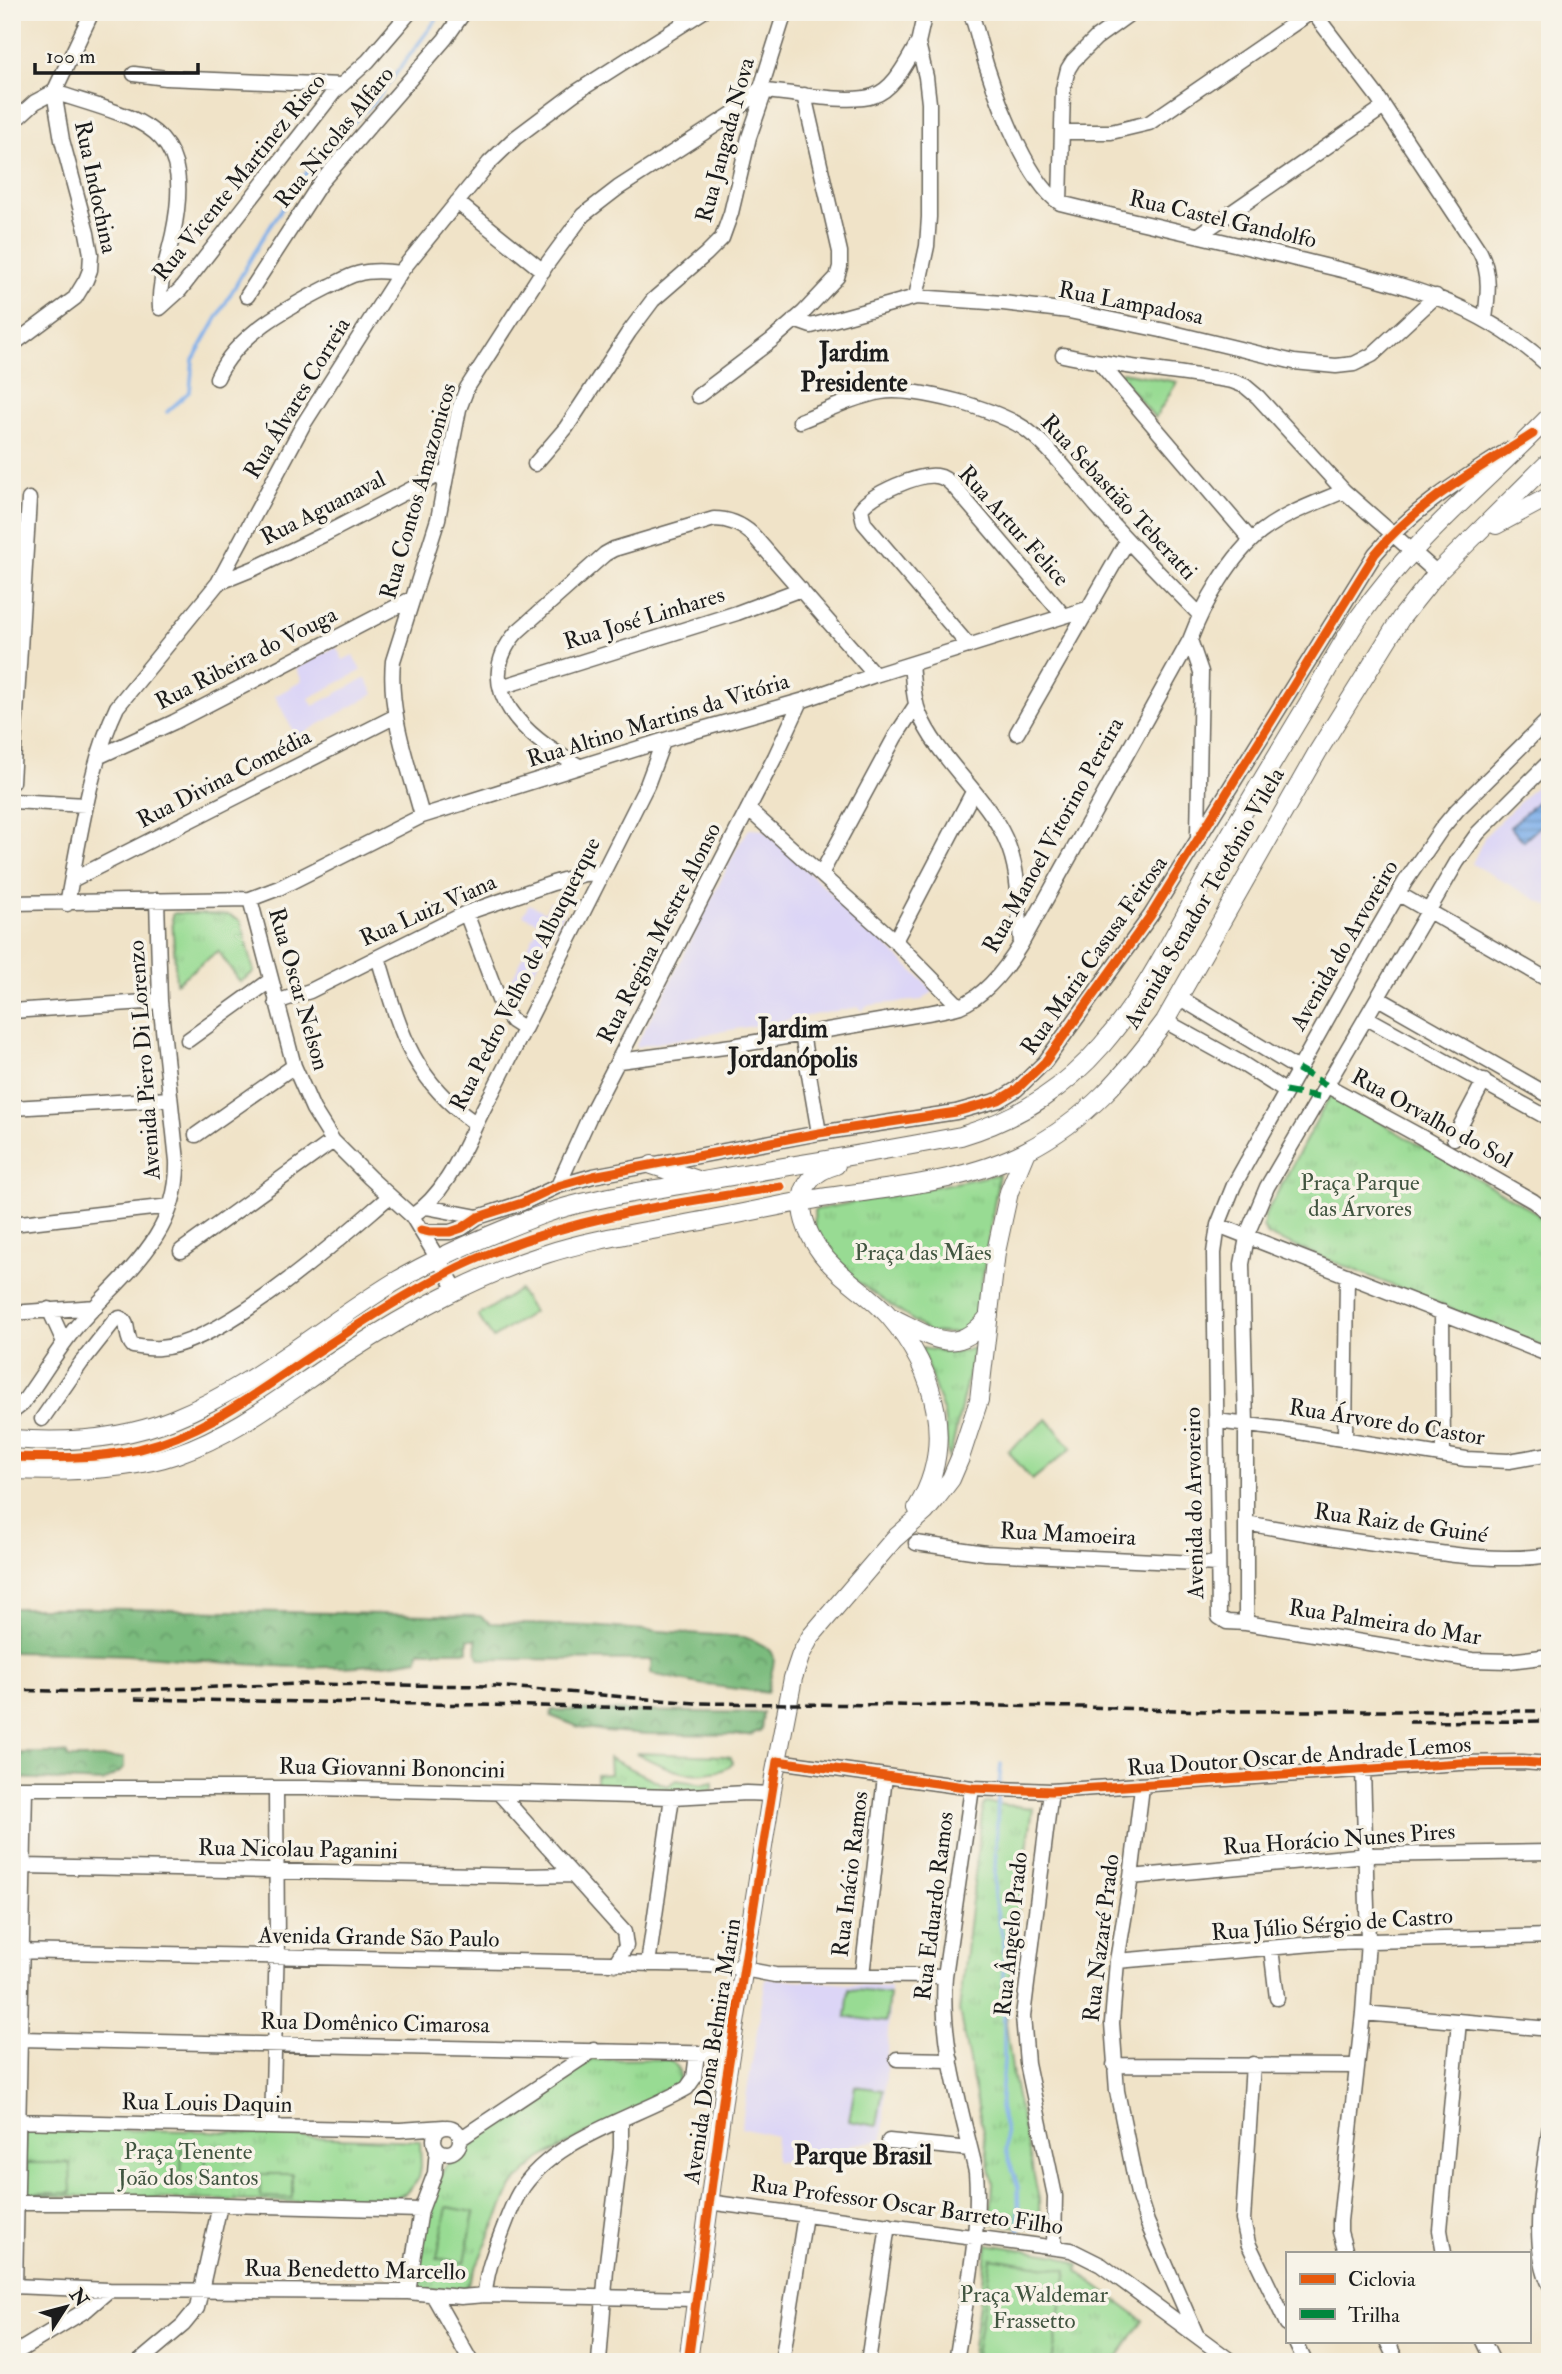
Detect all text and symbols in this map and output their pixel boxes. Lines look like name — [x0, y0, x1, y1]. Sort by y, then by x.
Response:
scale bar — [35, 32, 198, 76]
text: 100 m — [46, 43, 96, 70]
street label: Rua Jangada Nova — [689, 54, 761, 225]
street label: Rua Nicolas Alfaro — [268, 60, 400, 214]
street label: Rua Vicente Martinez Risco — [146, 67, 332, 287]
street label: Rua Indochina — [68, 118, 124, 256]
street label: Rua Castel Gandolfo — [1126, 183, 1320, 255]
street label: Rua Lampadosa — [1056, 275, 1207, 332]
street label: Rua Álvares Correia — [237, 312, 357, 484]
district label: Jardim Presidente — [800, 337, 908, 399]
street label: Rua Contos Amazonicos — [373, 380, 463, 602]
street label: Rua Sebastião Teberatti — [1035, 408, 1203, 586]
street label: Rua Artur Felice — [952, 460, 1076, 593]
street label: Rua Aguanaval — [256, 464, 390, 552]
street label: Rua José Linhares — [560, 580, 728, 656]
street label: Rua Ribeira do Vouga — [150, 599, 342, 716]
street label: Rua Altino Martins da Vitória — [523, 666, 793, 774]
street label: Rua Manoel Vitorino Pereira — [976, 712, 1130, 958]
street label: Rua Divina Comédia — [132, 721, 316, 834]
street label: Avenida Senador Teotônio Vilela — [1117, 762, 1291, 1035]
street label: Rua Regina Mestre Alonso — [591, 818, 727, 1048]
street label: Rua Pedro Velho de Albuquerque — [443, 832, 607, 1116]
street label: Rua Maria Casusa Feitosa — [1014, 849, 1174, 1060]
street label: Avenida do Arvoreiro — [1283, 855, 1405, 1036]
street label: Rua Luiz Viana — [355, 867, 501, 953]
street label: Rua Oscar Nelson — [262, 904, 336, 1074]
street label: Avenida Piero Di Lorenzo — [121, 939, 167, 1182]
district label: Jardim Jordanópolis — [726, 1013, 858, 1076]
street label: Rua Orvalho do Sol — [1346, 1062, 1518, 1174]
park label: Praça Parque das Árvores — [1300, 1168, 1420, 1223]
park label: Praça das Mães — [854, 1238, 992, 1267]
street label: Rua Árvore do Castor — [1287, 1392, 1487, 1452]
street label: Avenida do Arvoreiro — [1178, 1407, 1210, 1600]
street label: Rua Raiz de Guiné — [1312, 1496, 1490, 1550]
street label: Rua Mamoeira — [999, 1516, 1137, 1552]
street label: Rua Palmeira do Mar — [1287, 1592, 1484, 1652]
street label: Rua Doutor Oscar de Andrade Lemos — [1126, 1729, 1472, 1782]
street label: Rua Giovanni Bononcini — [278, 1752, 506, 1784]
street label: Rua Inácio Ramos — [825, 1789, 875, 1959]
street label: Rua Eduardo Ramos — [908, 1810, 960, 2002]
street label: Rua Horácio Nunes Pires — [1222, 1816, 1456, 1862]
street label: Rua Nicolau Paganini — [198, 1833, 398, 1865]
street label: Rua Ângelo Prado — [988, 1850, 1034, 2018]
street label: Rua Nazaré Prado — [1076, 1852, 1126, 2024]
street label: Rua Júlio Sérgio de Castro — [1210, 1901, 1454, 1947]
street label: Avenida Dona Belmira Marin — [677, 1916, 747, 2187]
street label: Avenida Grande São Paulo — [257, 1920, 500, 1954]
street label: Rua Domênico Cimarosa — [260, 2006, 491, 2040]
street label: Rua Louis Daquin — [121, 2087, 293, 2119]
park label: Praça Tenente João dos Santos — [117, 2137, 258, 2192]
district label: Parque Brasil — [794, 2140, 932, 2173]
street label: Rua Professor Oscar Barreto Filho — [749, 2169, 1065, 2241]
legend — [1286, 2252, 1530, 2342]
street label: Rua Benedetto Marcello — [244, 2254, 466, 2286]
text: Ciclovia — [1348, 2266, 1416, 2293]
north arrow — [32, 2272, 102, 2342]
park label: Praça Waldemar Frassetto — [960, 2280, 1109, 2335]
text: N — [64, 2283, 94, 2312]
text: Trilha — [1348, 2302, 1400, 2329]

